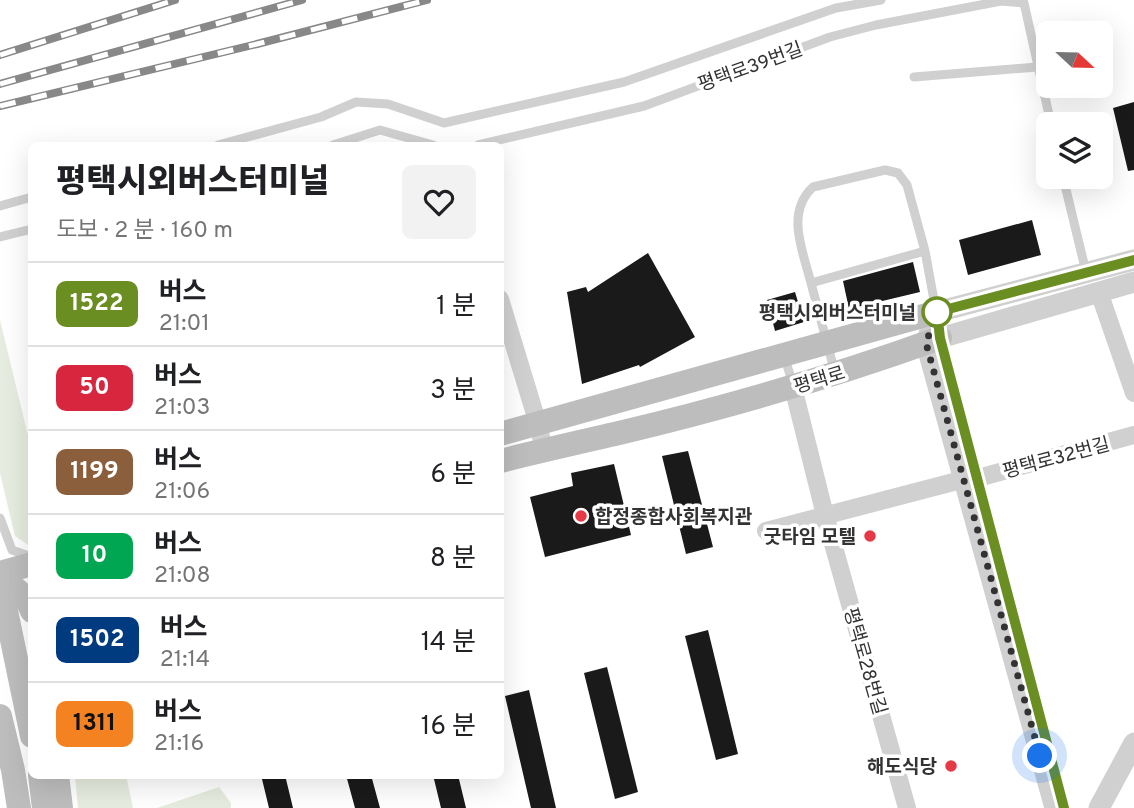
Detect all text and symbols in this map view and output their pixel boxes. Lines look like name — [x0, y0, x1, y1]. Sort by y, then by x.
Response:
north arrow — [1036, 21, 1113, 98]
map controls — [1036, 21, 1113, 189]
street label: 평택로39번길 — [695, 38, 806, 98]
button: layers — [1036, 112, 1113, 189]
text: 평택시외버스터미널 — [56, 163, 329, 205]
button: heart — [402, 165, 476, 239]
text: 도보 · 2 분 · 160 m — [56, 217, 233, 246]
text: 버스 — [159, 277, 206, 310]
text: 1522 — [70, 289, 124, 319]
text: 1 분 — [436, 291, 476, 324]
marker: 평택시외버스터미널 — [922, 297, 952, 327]
place label: 평택시외버스터미널 — [759, 302, 916, 326]
text: 21:01 — [159, 310, 210, 339]
text: 버스 — [154, 361, 202, 394]
street label: 평택로 — [791, 362, 848, 400]
text: 50 — [79, 373, 110, 403]
text: 3 분 — [430, 375, 476, 408]
text: 21:03 — [154, 394, 210, 423]
street label: 평택로32번길 — [1000, 433, 1113, 485]
text: 버스 — [154, 445, 202, 478]
text: 1199 — [70, 457, 119, 487]
text: 6 분 — [430, 459, 476, 492]
text: 21:06 — [154, 478, 210, 507]
place label: 합정종합사회복지관 — [595, 506, 753, 530]
marker: 합정종합사회복지관 — [573, 508, 589, 524]
place label: 굿타임 모텔 — [764, 526, 856, 550]
marker: 굿타임 모텔 — [862, 528, 878, 544]
text: 버스 — [154, 529, 202, 562]
text: 10 — [82, 541, 107, 571]
text: 8 분 — [430, 543, 476, 576]
text: 21:08 — [154, 562, 211, 591]
street label: 평택로28번길 — [837, 605, 891, 718]
text: 버스 — [160, 613, 208, 646]
text: 1502 — [70, 625, 125, 655]
text: 14 분 — [421, 627, 476, 660]
text: 21:14 — [160, 646, 210, 675]
text: 버스 — [154, 697, 202, 730]
text: 1311 — [73, 709, 116, 739]
text: 16 분 — [421, 711, 476, 744]
text: 21:16 — [154, 730, 204, 759]
your location — [1022, 738, 1057, 773]
place label: 해도식당 — [867, 756, 938, 780]
marker: 해도식당 — [943, 758, 959, 774]

